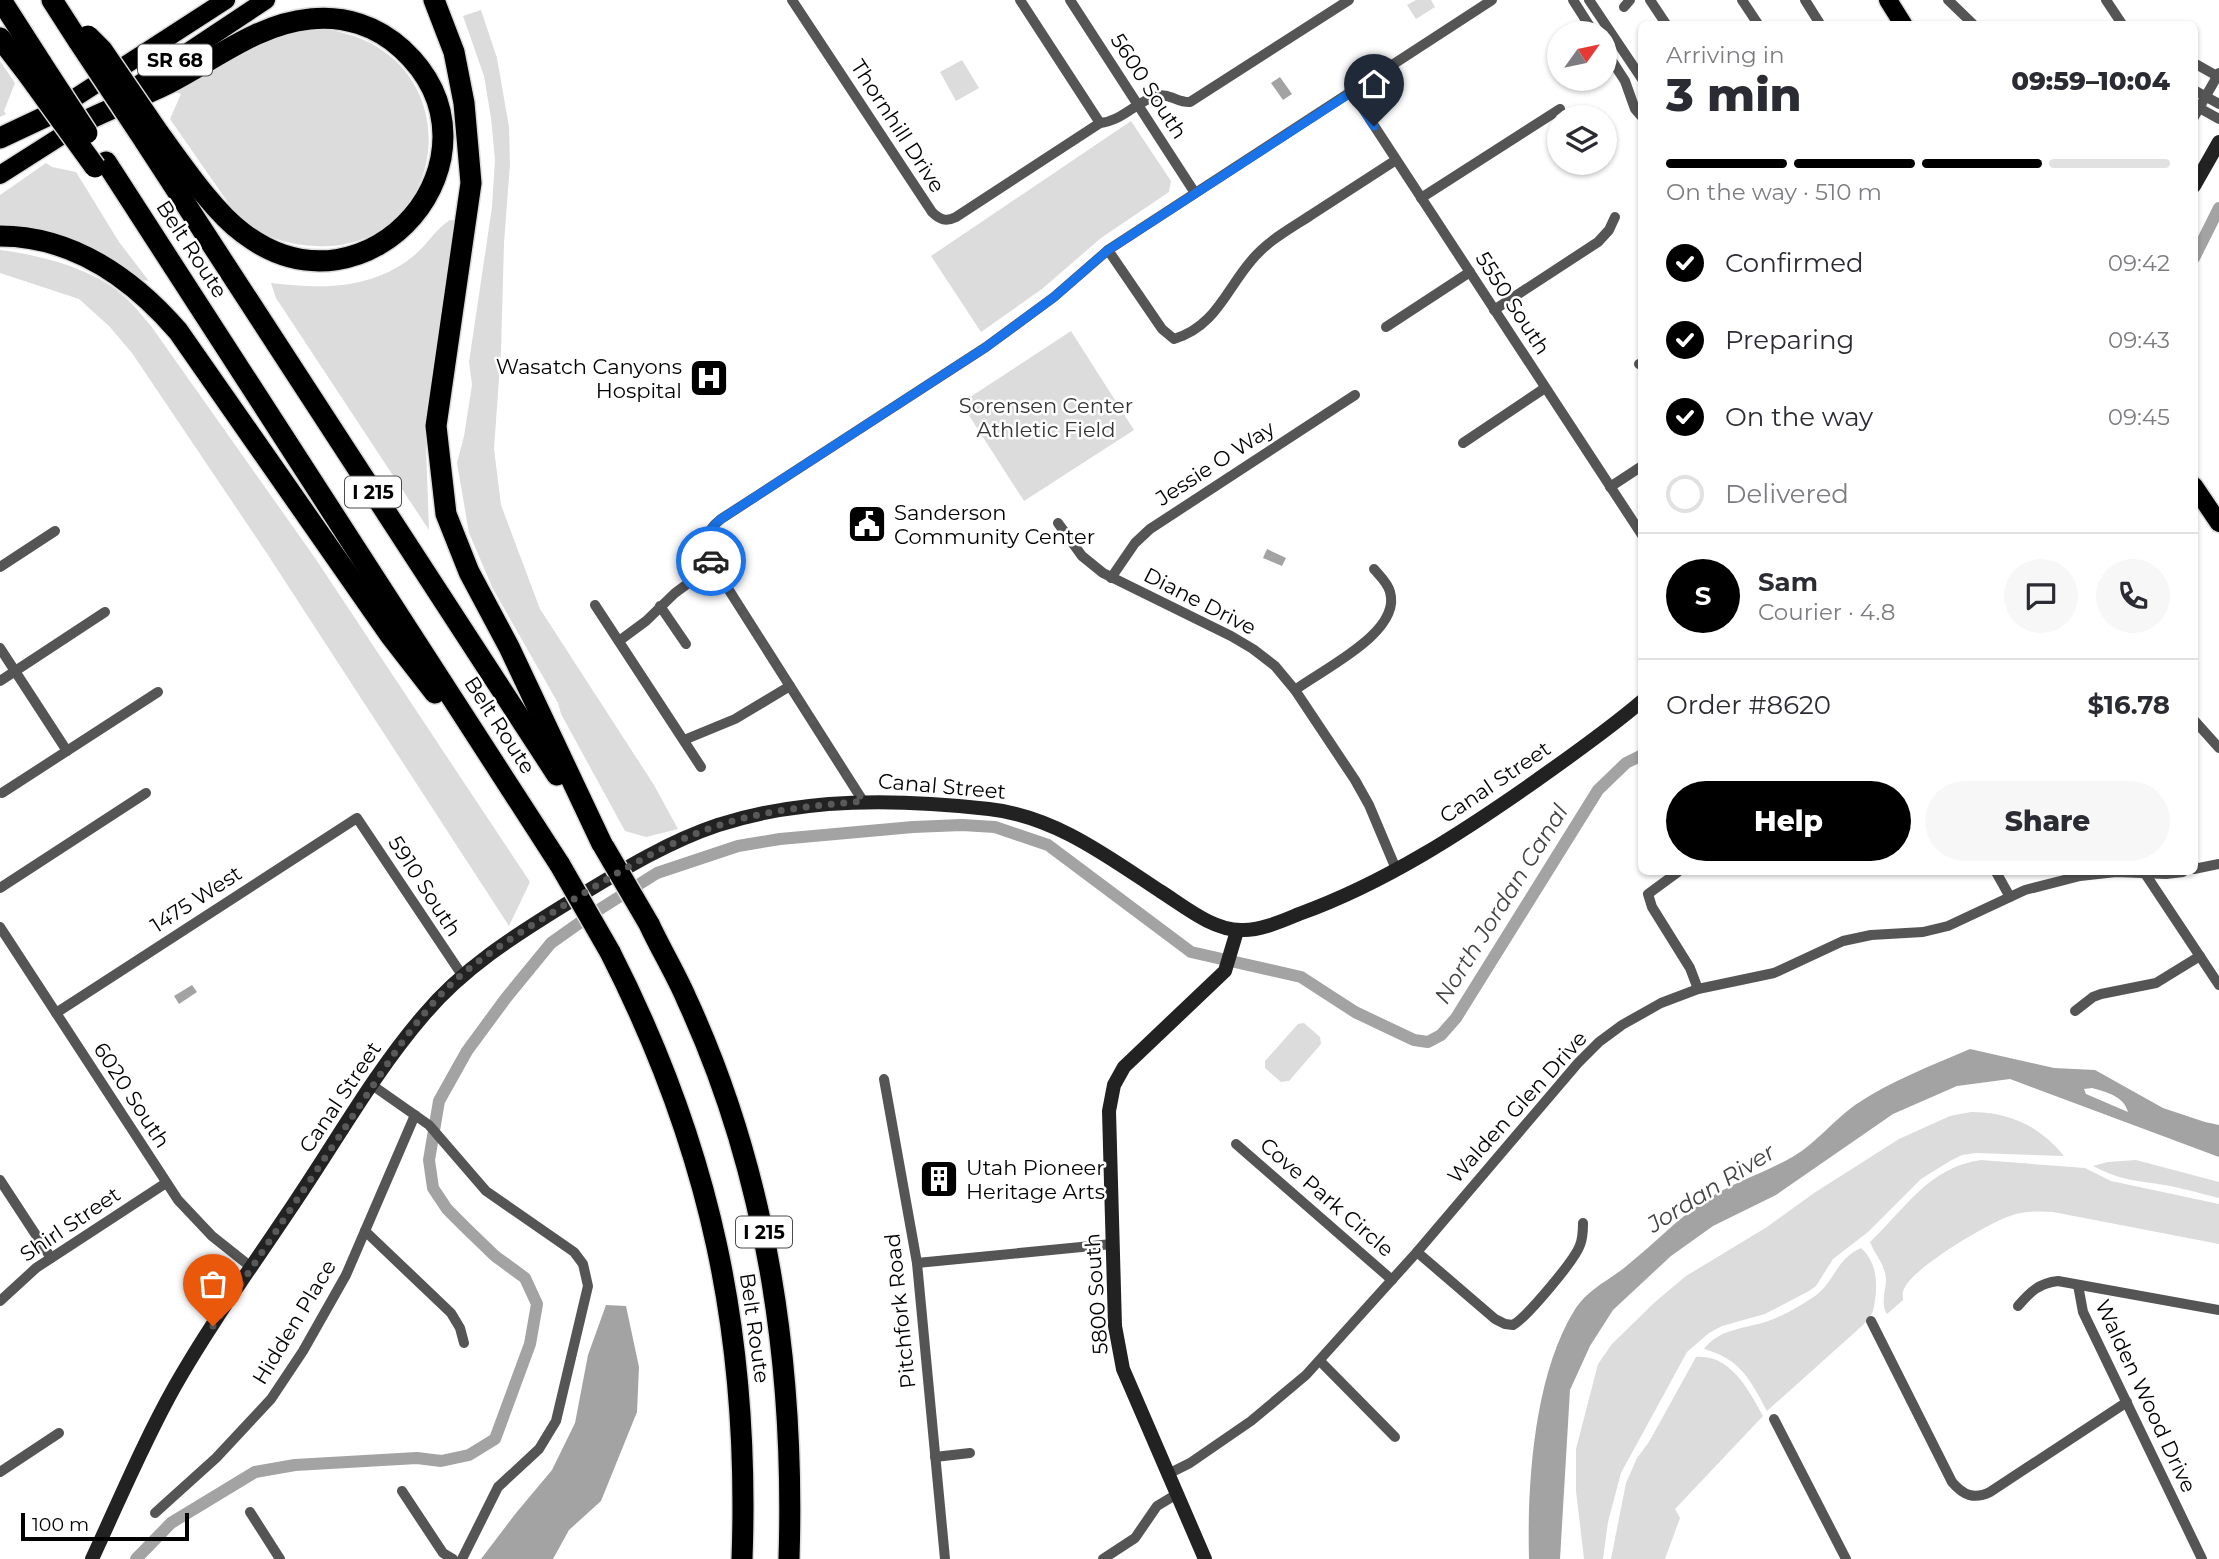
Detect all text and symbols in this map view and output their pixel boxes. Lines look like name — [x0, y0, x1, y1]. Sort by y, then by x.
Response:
north arrow — [1547, 21, 1617, 91]
map controls — [1547, 21, 1617, 175]
street label: 5600 South — [1106, 28, 1192, 144]
text: Arriving in — [1666, 41, 1785, 69]
road number: SR 68 — [138, 44, 212, 76]
pin — [1344, 54, 1404, 126]
street label: Thornhill Drive — [846, 55, 950, 197]
icon: home — [1355, 65, 1393, 103]
text: 09:59–10:04 — [2011, 65, 2170, 97]
text: 3 min — [1666, 66, 1802, 123]
button: layers — [1547, 105, 1617, 175]
text: On the way · 510 m — [1666, 178, 1882, 206]
street label: Belt Route — [151, 196, 233, 302]
icon: check — [1666, 244, 1704, 282]
street label: 5550 South — [1470, 247, 1556, 359]
text: Confirmed — [1725, 247, 1864, 279]
text: 09:42 — [2108, 249, 2170, 277]
icon: check — [1666, 321, 1704, 359]
text: Preparing — [1725, 324, 1854, 356]
text: 09:43 — [2108, 326, 2170, 354]
place label: Wasatch Canyons Hospital — [496, 354, 682, 403]
hospital icon: Wasatch Canyons Hospital — [688, 357, 730, 399]
park label: Sorensen Center Athletic Field — [959, 393, 1133, 442]
icon: check — [1666, 398, 1704, 436]
text: On the way — [1725, 401, 1873, 433]
text: 09:45 — [2108, 403, 2170, 431]
street label: Jessie O Way — [1150, 415, 1279, 511]
road number: I 215 — [345, 477, 401, 508]
text: Delivered — [1725, 478, 1849, 510]
place label: Sanderson Community Center — [894, 500, 1095, 549]
public building icon: Sanderson Community Center — [846, 503, 888, 545]
courier — [676, 526, 746, 596]
icon: car — [692, 542, 730, 580]
button: chat — [2004, 559, 2078, 633]
button: phone — [2096, 559, 2170, 633]
street label: Diane Drive — [1140, 562, 1260, 640]
text: Sam — [1758, 566, 1818, 598]
text: S — [1695, 580, 1711, 612]
text: Courier · 4.8 — [1758, 598, 1895, 626]
street label: Belt Route — [459, 672, 541, 778]
text: Order #8620 — [1666, 689, 1831, 721]
text: $16.78 — [2087, 689, 2170, 721]
street label: Canal Street — [1435, 736, 1555, 828]
street label: Canal Street — [877, 768, 1007, 804]
button: Help — [1666, 781, 1911, 861]
button: Share — [1925, 781, 2170, 861]
water label: North Jordan Canal — [1428, 798, 1574, 1009]
street label: 5910 South — [383, 831, 467, 941]
street label: 1475 West — [146, 860, 246, 938]
street label: Walden Glen Drive — [1442, 1026, 1592, 1188]
street label: 6020 South — [89, 1037, 175, 1153]
street label: Canal Street — [294, 1037, 386, 1157]
street label: Cove Park Circle — [1255, 1132, 1399, 1262]
water label: Jordan River — [1641, 1137, 1781, 1239]
place label: Utah Pioneer Heritage Arts — [966, 1155, 1105, 1204]
building icon: Utah Pioneer Heritage Arts — [918, 1158, 960, 1200]
street label: Shirl Street — [15, 1181, 125, 1267]
road number: I 215 — [736, 1216, 792, 1248]
street label: Pitchfork Road — [879, 1232, 921, 1390]
street label: 5800 South — [1079, 1233, 1113, 1355]
pin — [183, 1254, 243, 1326]
street label: Hidden Place — [247, 1255, 341, 1389]
icon: bag — [194, 1265, 232, 1303]
street label: Belt Route — [735, 1271, 775, 1385]
street label: Walden Wood Drive — [2090, 1296, 2202, 1496]
scale bar — [21, 1510, 189, 1542]
text: 100 m — [32, 1513, 89, 1536]

